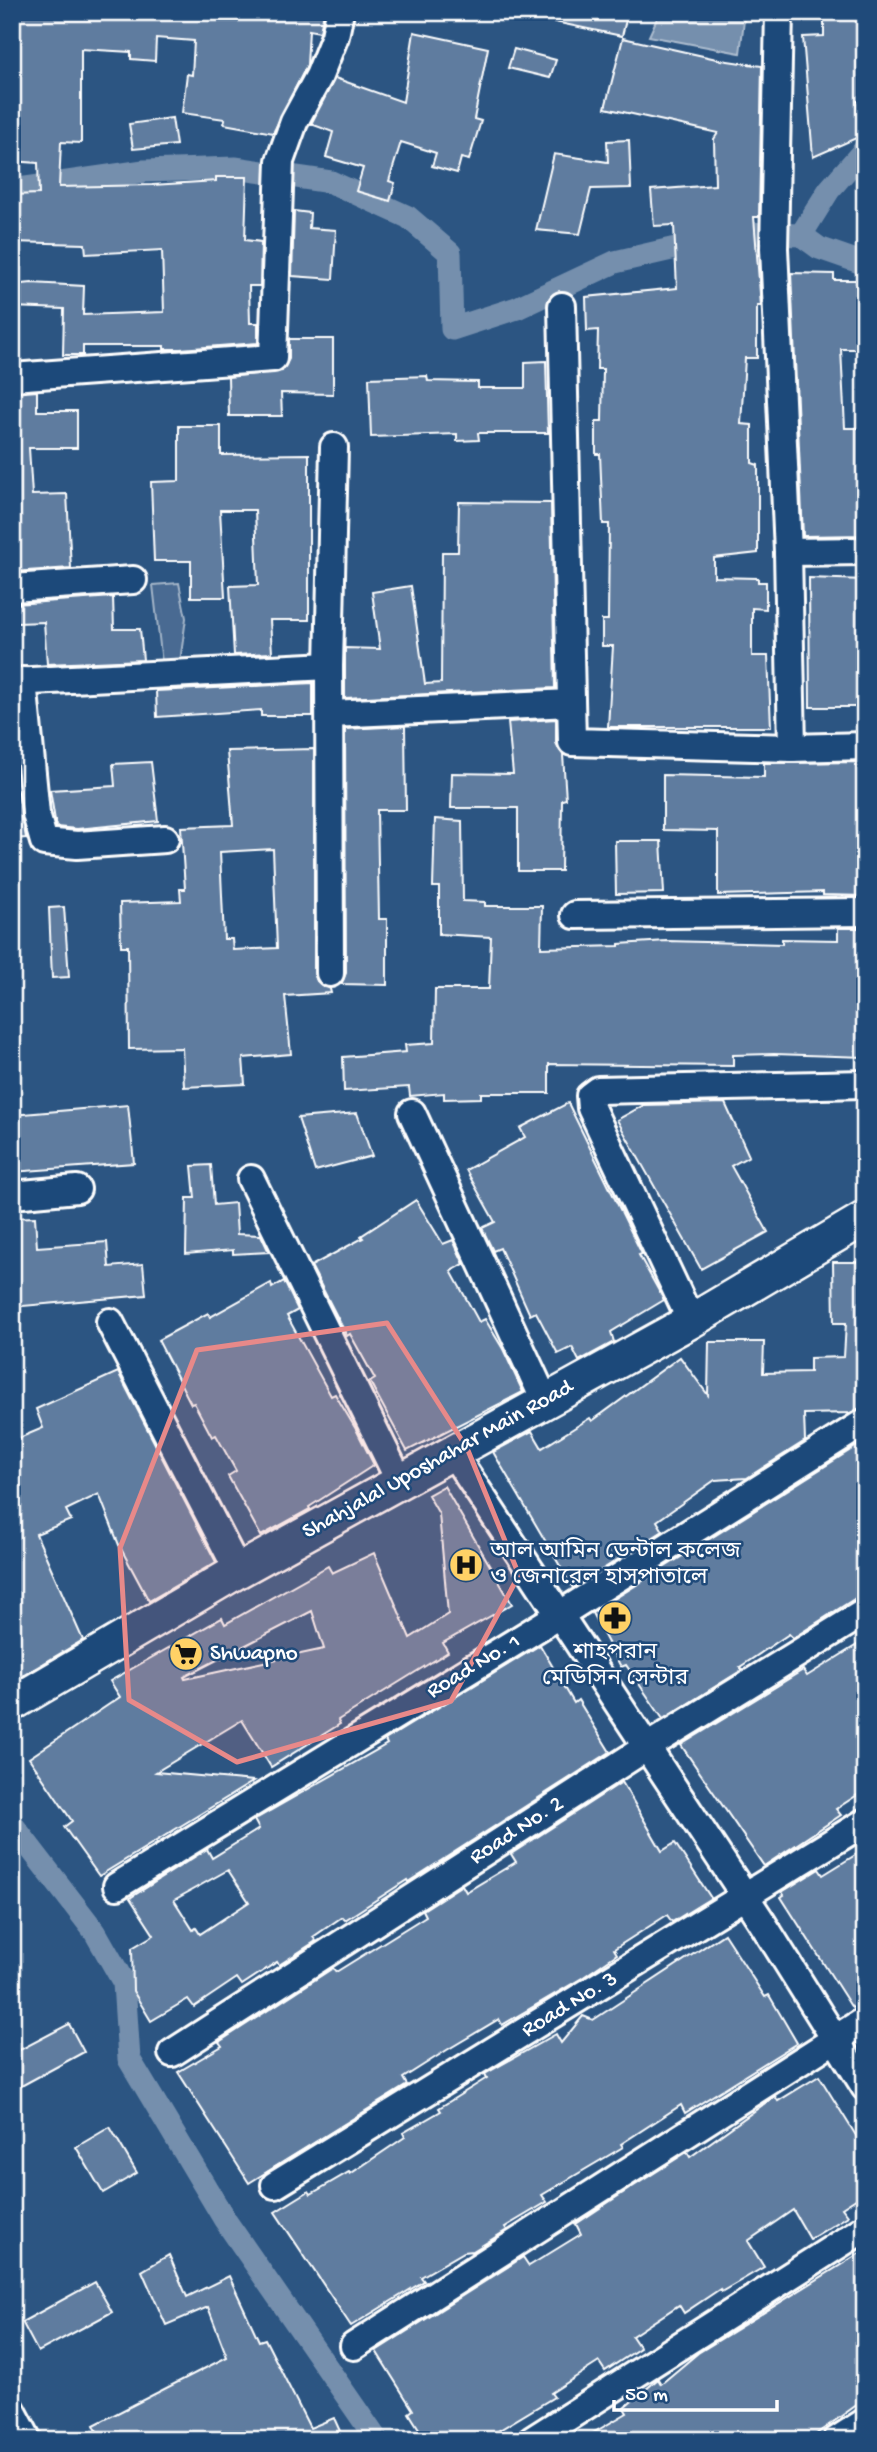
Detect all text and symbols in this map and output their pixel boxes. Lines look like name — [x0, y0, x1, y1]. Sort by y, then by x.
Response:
street label: Shahjalal Uposhahar Main Road — [298, 1373, 579, 1546]
place label: আল আমিন ডেন্টাল কলেজ ও জেনারেল হাসপাতালে — [489, 1537, 742, 1592]
hospital icon: আল আমিন ডেন্টাল কলেজ ও জেনারেল হাসপাতালে — [447, 1546, 485, 1584]
pharmacy icon: শাহপরান মেডিসিন সেন্টার — [596, 1599, 634, 1637]
street label: Road No. 1 — [422, 1628, 526, 1706]
supermarket icon: Shwapno — [167, 1635, 205, 1673]
place label: শাহপরান মেডিসিন সেন্টার — [542, 1640, 688, 1693]
place label: Shwapno — [210, 1641, 298, 1668]
street label: Road No. 2 — [465, 1791, 569, 1871]
street label: Road No. 3 — [517, 1966, 623, 2044]
scale bar — [614, 2368, 777, 2412]
text: 50 m — [625, 2384, 668, 2409]

